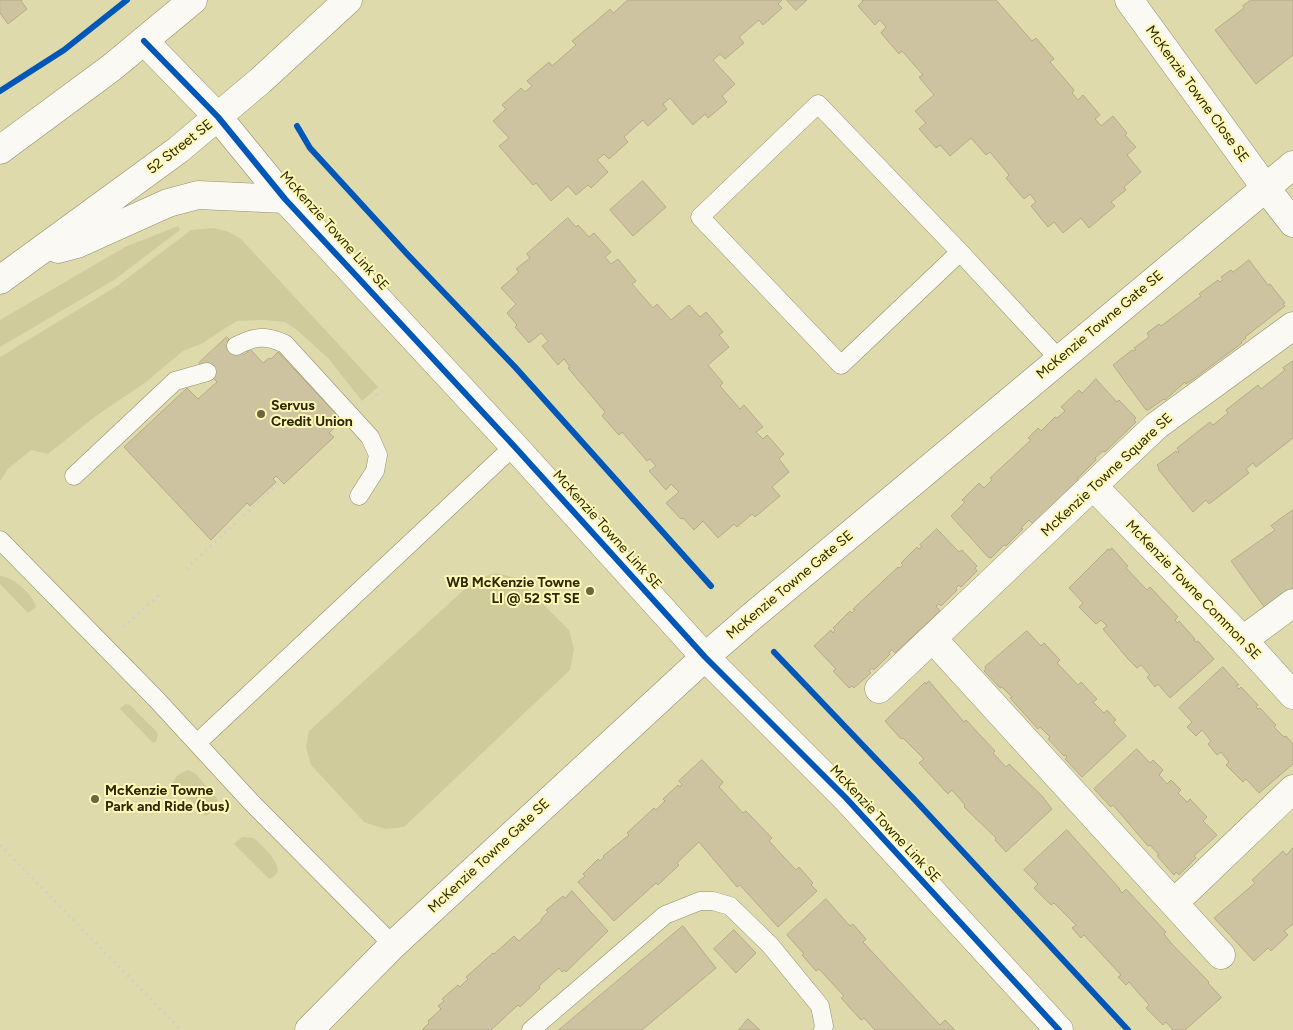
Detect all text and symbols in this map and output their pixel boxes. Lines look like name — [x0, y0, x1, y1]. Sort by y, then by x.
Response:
street label: McKenzie Towne Close SE — [1142, 22, 1252, 166]
street label: 52 Street SE — [144, 116, 216, 178]
street label: McKenzie Towne Link SE — [276, 168, 392, 294]
street label: McKenzie Towne Gate SE — [1033, 267, 1167, 383]
place label: Servus Credit Union — [271, 398, 353, 431]
marker: Servus Credit Union — [255, 408, 267, 420]
street label: McKenzie Towne Square SE — [1038, 410, 1176, 540]
street label: McKenzie Towne Link SE — [549, 467, 665, 593]
street label: McKenzie Towne Common SE — [1122, 517, 1264, 663]
street label: McKenzie Towne Gate SE — [723, 527, 857, 643]
place label: WB McKenzie Towne LI @ 52 ST SE — [446, 575, 580, 608]
marker: WB McKenzie Towne LI @ 52 ST SE — [584, 585, 596, 597]
street label: McKenzie Towne Link SE — [826, 762, 944, 886]
place label: McKenzie Towne Park and Ride (bus) — [105, 783, 230, 816]
marker: McKenzie Towne Park and Ride (bus) — [89, 793, 101, 805]
street label: McKenzie Towne Gate SE — [425, 795, 553, 917]

